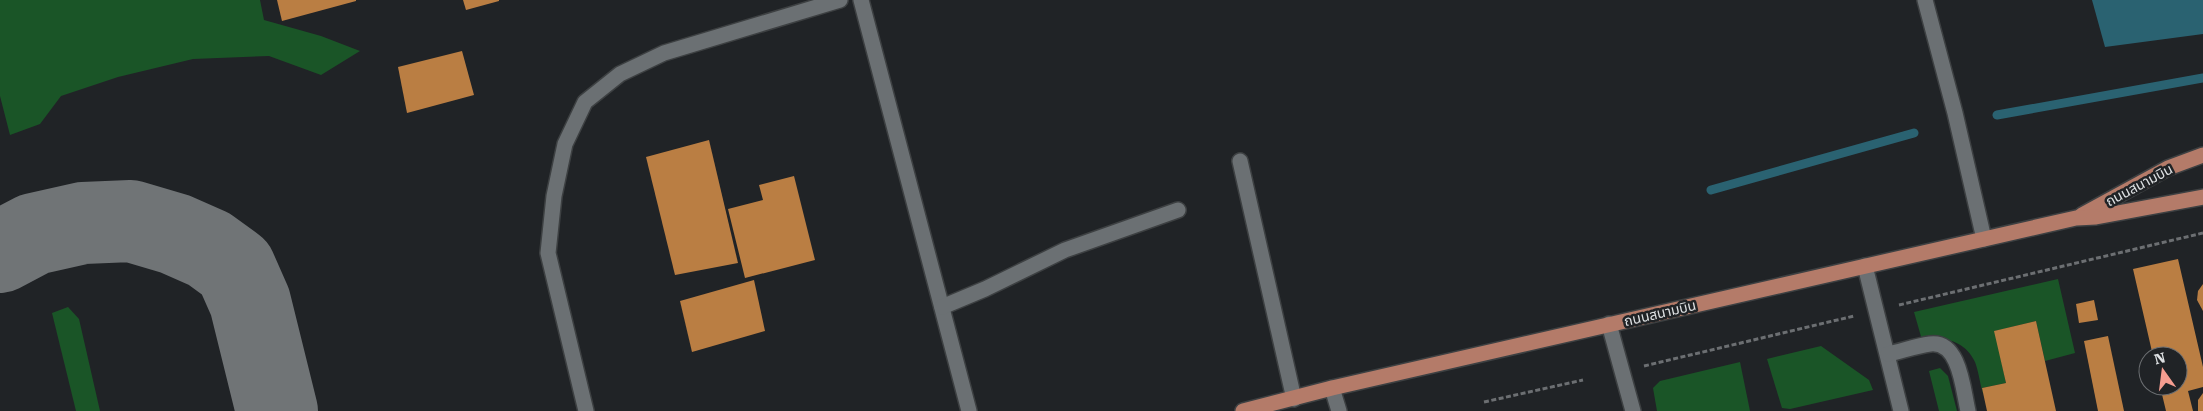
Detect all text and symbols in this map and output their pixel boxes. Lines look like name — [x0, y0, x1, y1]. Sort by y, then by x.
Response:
street label: ถนนสนามบิน — [2103, 161, 2175, 209]
street label: ถนนสนามบิน — [1622, 297, 1698, 329]
north arrow — [2138, 346, 2188, 396]
text: N — [2153, 349, 2167, 367]

